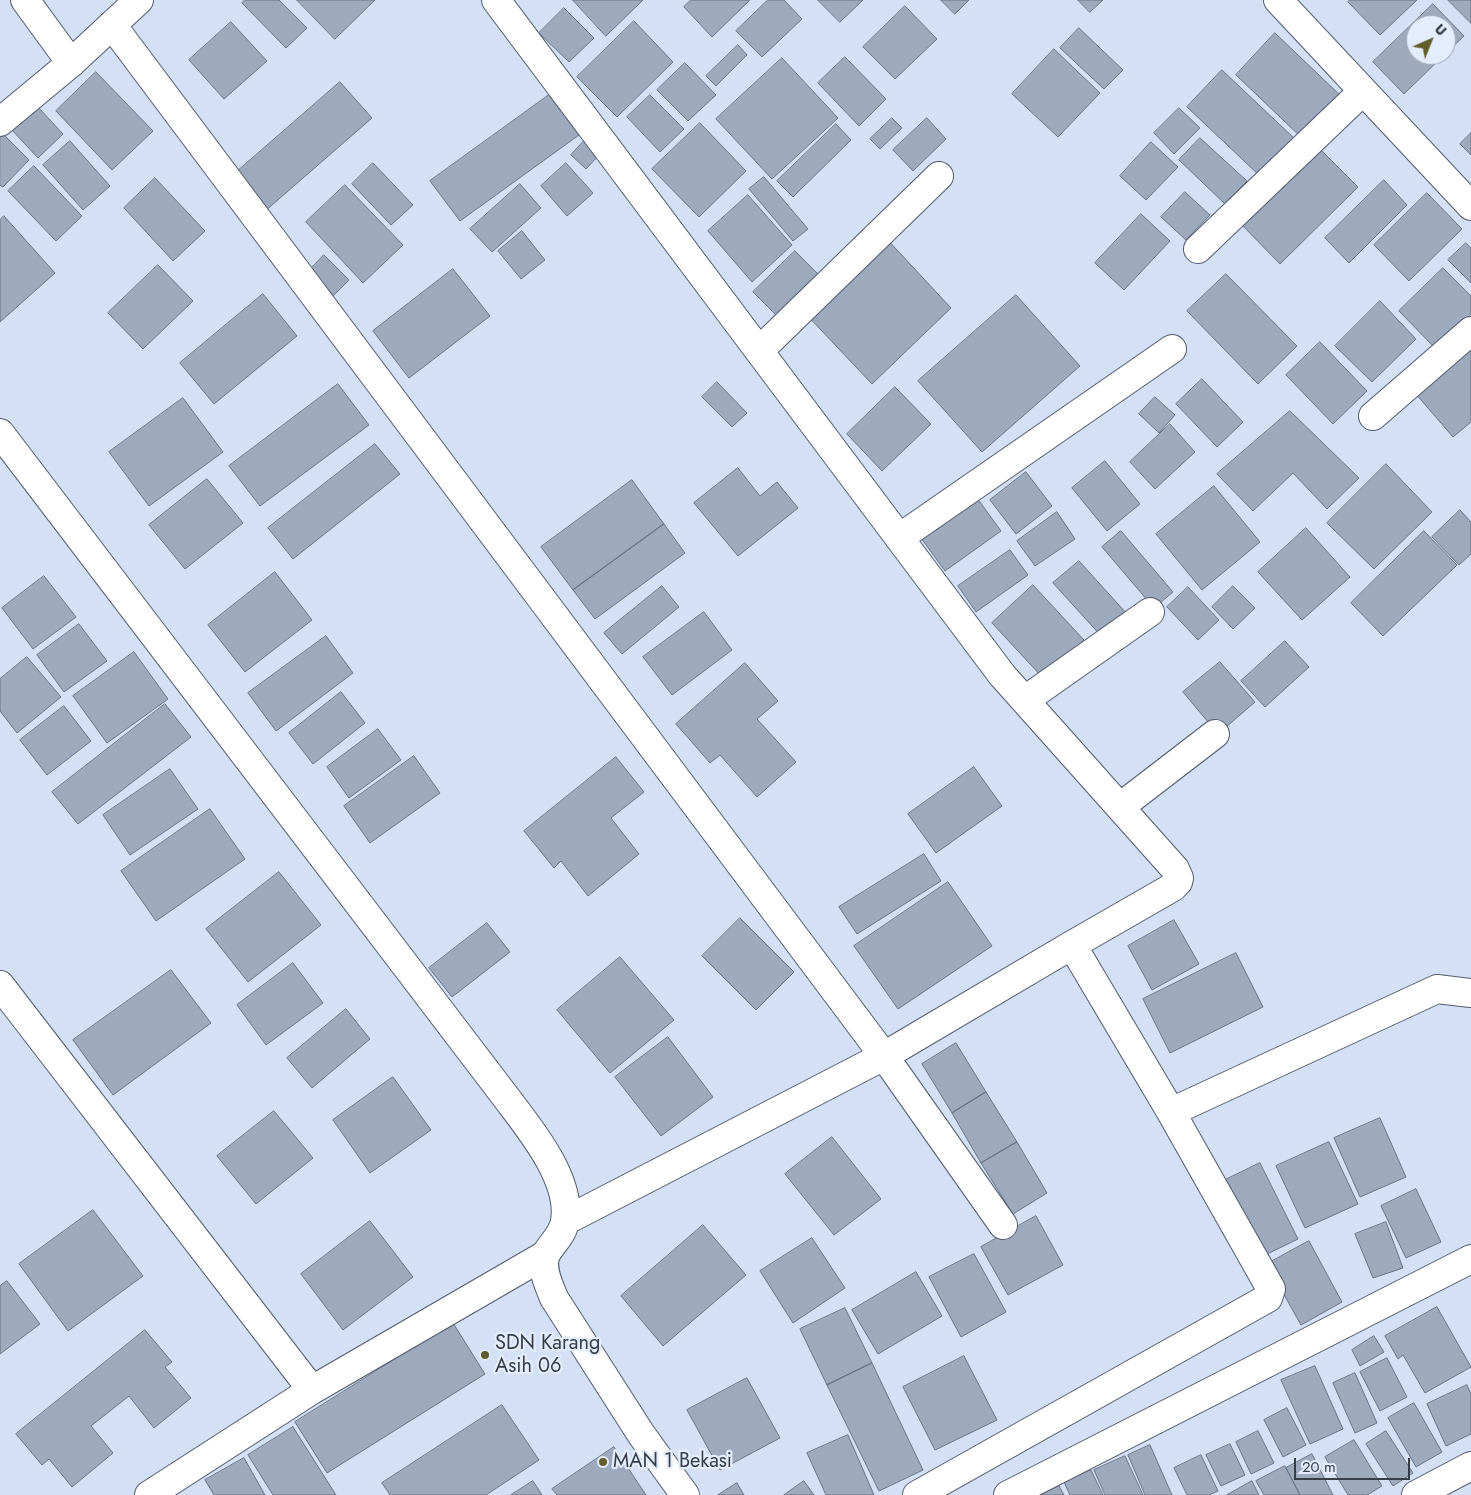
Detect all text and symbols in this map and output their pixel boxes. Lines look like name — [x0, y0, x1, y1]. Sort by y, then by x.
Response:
north arrow — [1406, 15, 1456, 65]
text: U — [1430, 19, 1451, 41]
place label: SDN Karang Asih 06 — [495, 1332, 600, 1379]
marker: SDN Karang Asih 06 — [479, 1349, 491, 1361]
scale bar — [1296, 1448, 1412, 1480]
place label: MAN 1 Bekasi — [613, 1450, 732, 1474]
marker: MAN 1 Bekasi — [597, 1456, 609, 1468]
text: 20 m — [1302, 1456, 1336, 1478]

